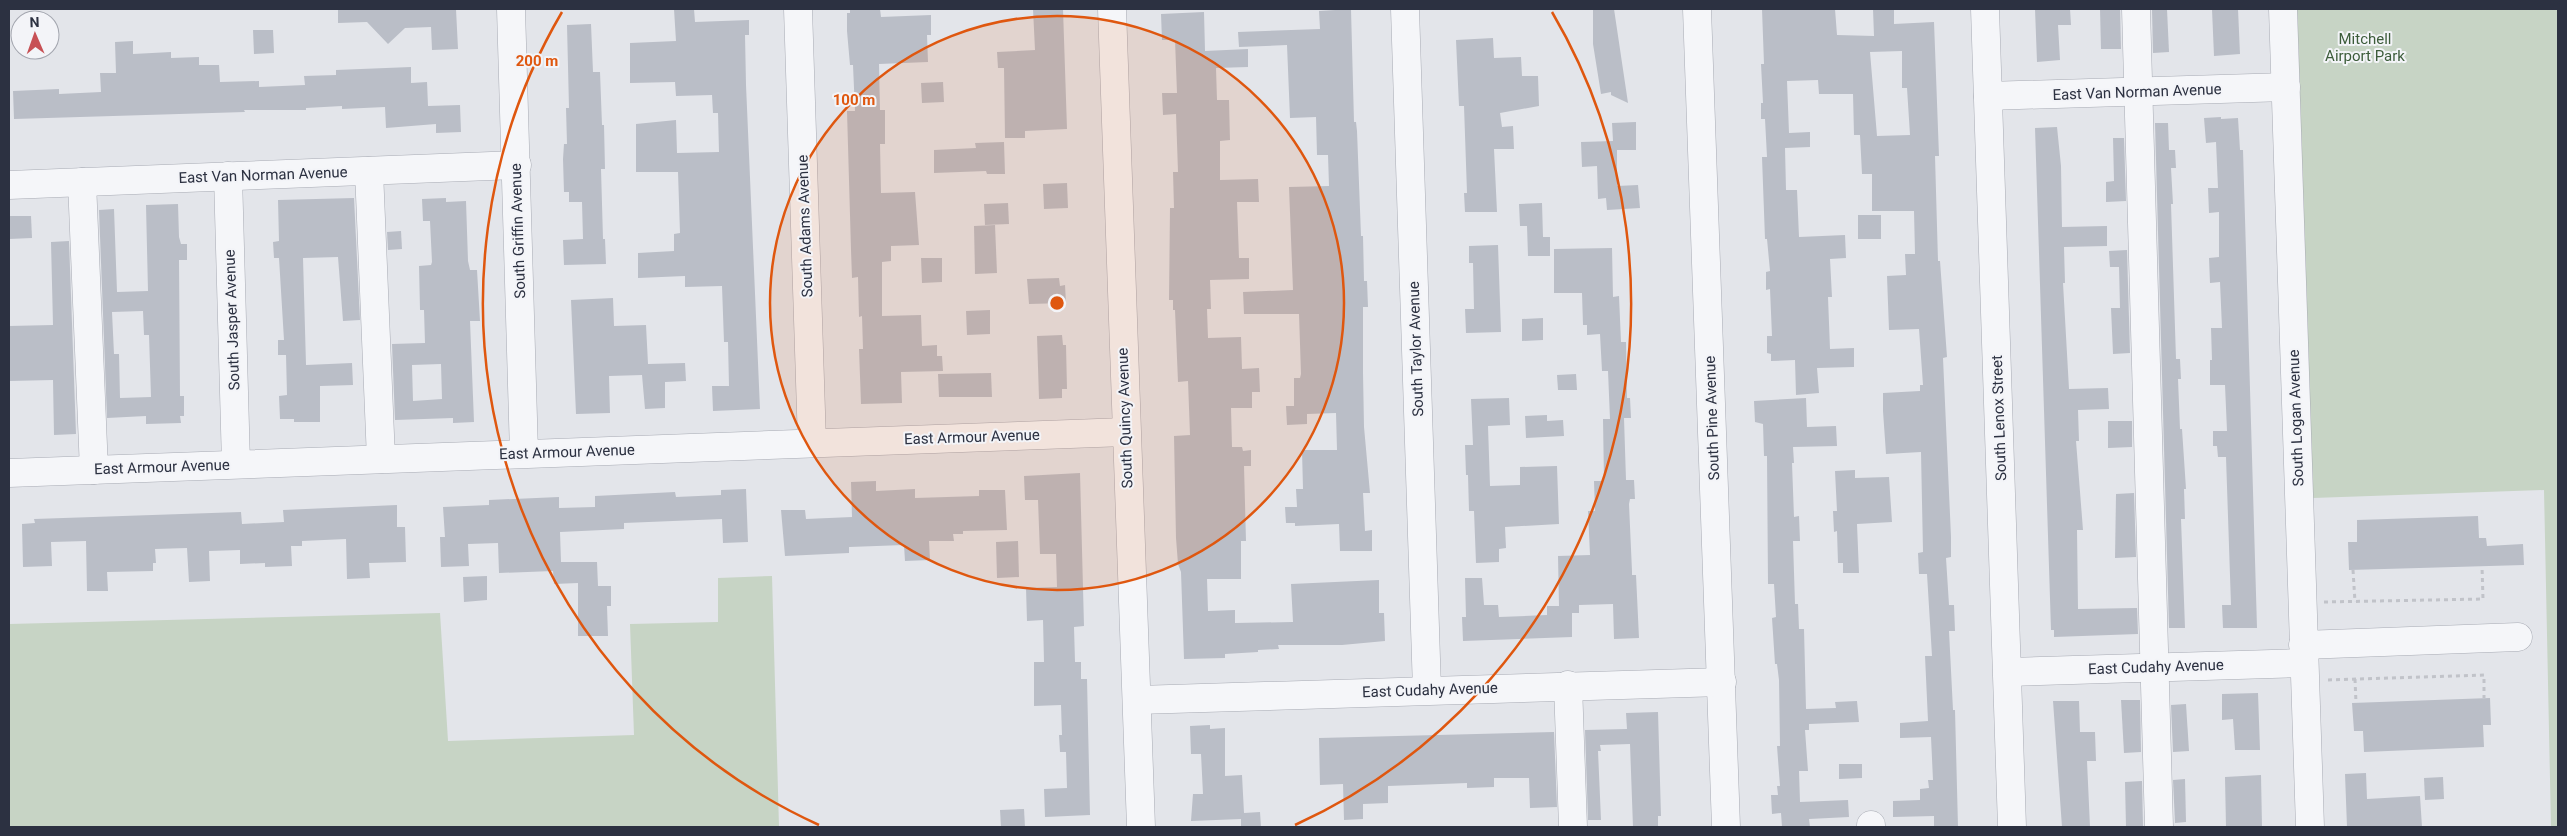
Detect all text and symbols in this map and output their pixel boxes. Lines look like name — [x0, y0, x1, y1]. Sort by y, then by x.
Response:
north arrow — [10, 10, 60, 60]
text: N — [29, 14, 40, 30]
park label: Mitchell Airport Park — [2325, 30, 2405, 65]
text: 200 m — [516, 52, 558, 70]
street label: East Van Norman Avenue — [2052, 80, 2222, 104]
text: 100 m — [833, 91, 875, 109]
street label: South Adams Avenue — [794, 154, 816, 298]
street label: East Van Norman Avenue — [178, 163, 348, 187]
street label: South Griffin Avenue — [507, 163, 529, 299]
street label: South Jasper Avenue — [221, 249, 243, 391]
street label: South Taylor Avenue — [1405, 281, 1427, 417]
centre of rings — [1048, 294, 1066, 312]
street label: South Quincy Avenue — [1114, 347, 1136, 489]
street label: South Logan Avenue — [2285, 349, 2307, 487]
street label: South Pine Avenue — [1701, 355, 1723, 481]
street label: South Lenox Street — [1988, 355, 2010, 481]
street label: East Armour Avenue — [904, 426, 1040, 448]
street label: East Armour Avenue — [499, 441, 635, 463]
street label: East Armour Avenue — [94, 456, 230, 478]
street label: East Cudahy Avenue — [2088, 656, 2224, 678]
street label: East Cudahy Avenue — [1362, 679, 1498, 701]

